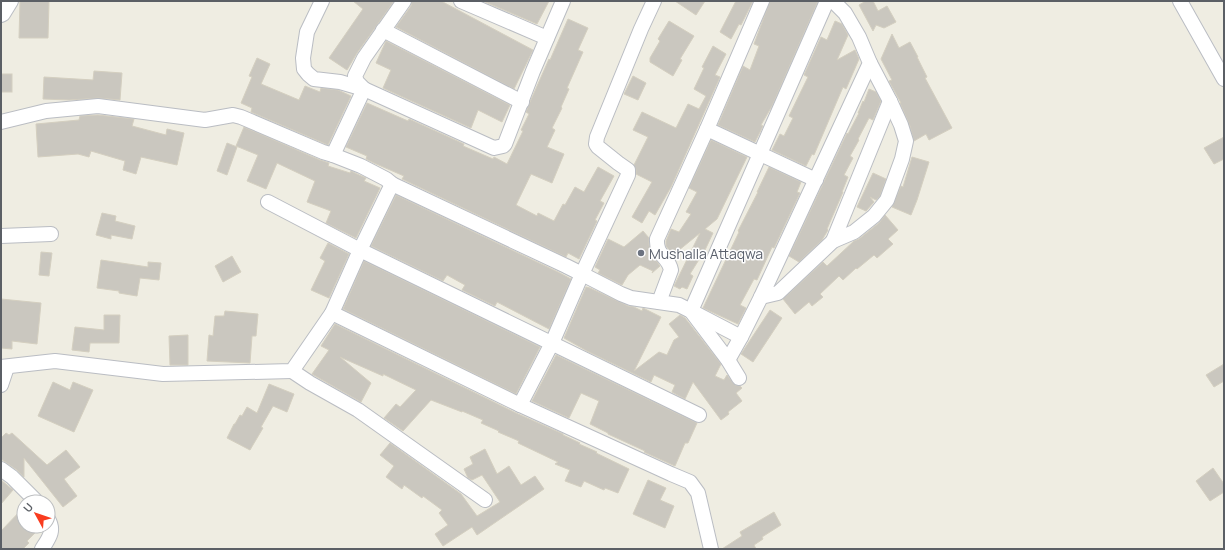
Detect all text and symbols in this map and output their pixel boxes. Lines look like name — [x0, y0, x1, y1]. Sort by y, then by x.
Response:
place label: Mushalla Attaqwa — [649, 244, 763, 263]
marker: Mushalla Attaqwa — [636, 248, 646, 258]
north arrow — [16, 494, 56, 534]
text: U — [20, 499, 36, 515]

